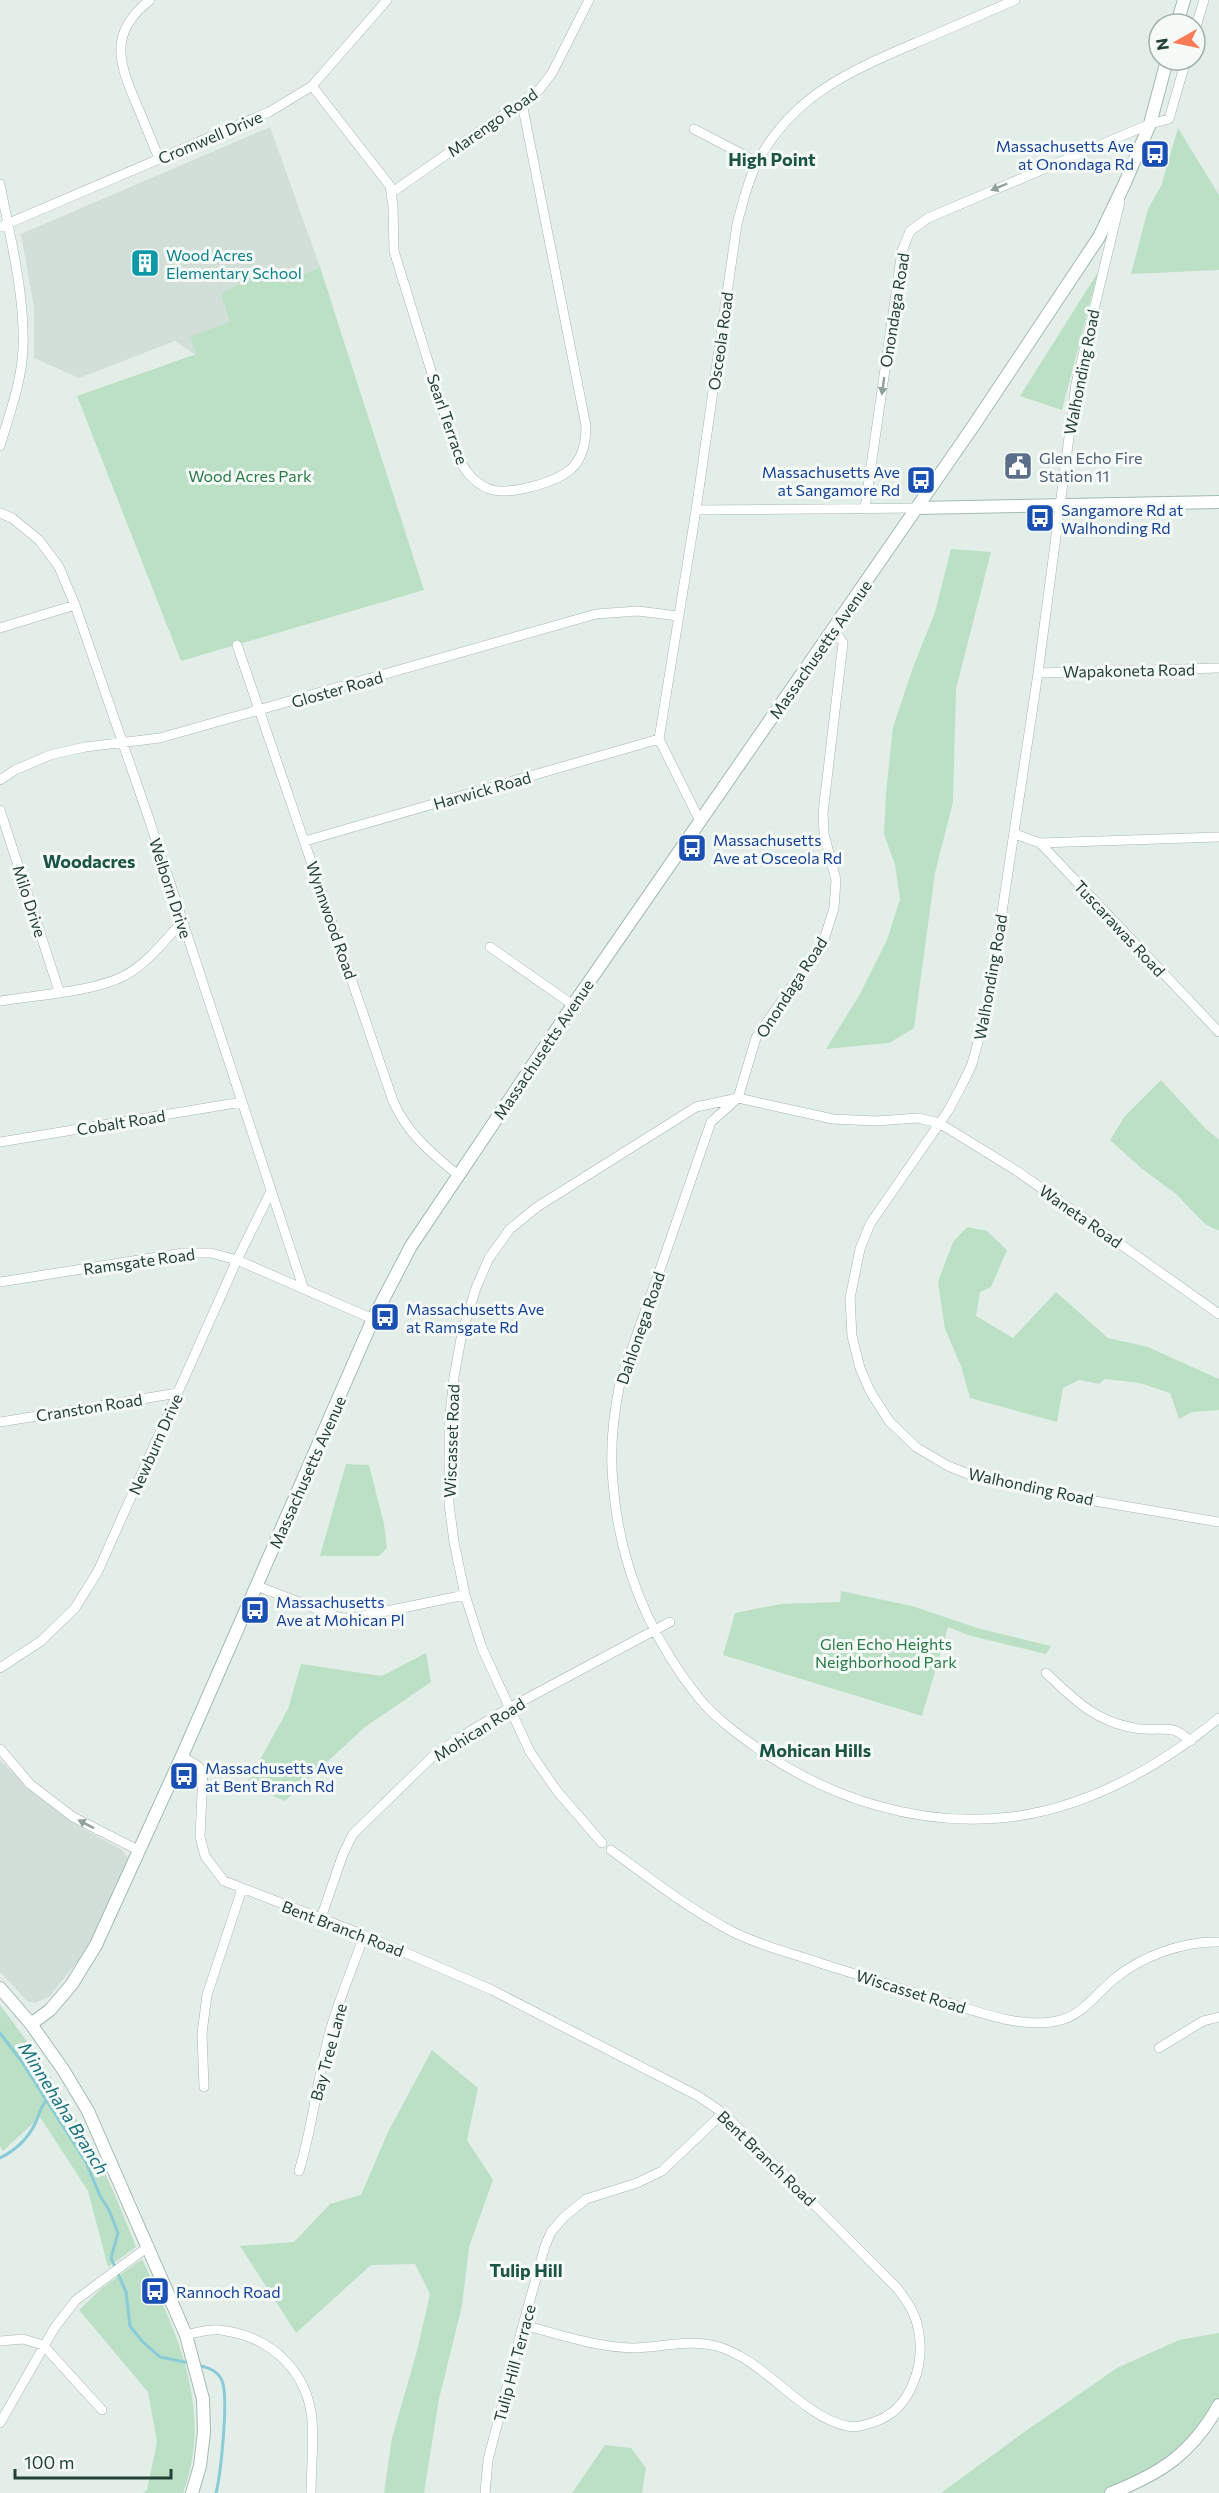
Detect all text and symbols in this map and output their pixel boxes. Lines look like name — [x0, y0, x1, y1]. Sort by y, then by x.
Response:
north arrow — [1147, 12, 1207, 72]
text: N — [1151, 37, 1172, 52]
street label: Marengo Road — [443, 84, 541, 160]
street label: Cromwell Drive — [155, 107, 265, 167]
place label: Massachusetts Ave at Onondaga Rd — [996, 136, 1134, 173]
bus stop icon: Massachusetts Ave at Onondaga Rd — [1139, 138, 1171, 170]
district label: High Point — [728, 148, 816, 170]
one-way arrow — [990, 183, 1008, 193]
place label: Wood Acres Elementary School — [166, 245, 302, 282]
building icon: Wood Acres Elementary School — [129, 247, 161, 279]
street label: Onondaga Road — [876, 251, 912, 369]
street label: Osceola Road — [704, 291, 736, 391]
street label: Walhonding Road — [1060, 308, 1102, 436]
street label: Searl Terrace — [424, 371, 472, 467]
one-way arrow — [878, 377, 887, 396]
place label: Glen Echo Fire Station 11 — [1039, 448, 1143, 485]
public building icon: Glen Echo Fire Station 11 — [1002, 450, 1034, 482]
place label: Massachusetts Ave at Sangamore Rd — [762, 462, 900, 499]
bus stop icon: Massachusetts Ave at Sangamore Rd — [905, 464, 937, 496]
park label: Wood Acres Park — [188, 466, 312, 485]
place label: Sangamore Rd at Walhonding Rd — [1061, 500, 1184, 537]
bus stop icon: Sangamore Rd at Walhonding Rd — [1024, 502, 1056, 534]
street label: Massachusetts Avenue — [765, 576, 875, 722]
street label: Wapakoneta Road — [1063, 659, 1195, 681]
street label: Gloster Road — [289, 667, 385, 711]
street label: Harwick Road — [431, 767, 533, 813]
place label: Massachusetts Ave at Osceola Rd — [713, 830, 842, 867]
bus stop icon: Massachusetts Ave at Osceola Rd — [676, 832, 708, 864]
street label: Welborn Drive — [146, 836, 196, 940]
district label: Woodacres — [43, 850, 135, 872]
street label: Wynnwood Road — [303, 858, 361, 982]
street label: Milo Drive — [9, 863, 51, 939]
street label: Tuscarawas Road — [1071, 876, 1169, 980]
street label: Walhonding Road — [970, 913, 1010, 1041]
street label: Onondaga Road — [751, 933, 831, 1041]
street label: Massachusetts Avenue — [489, 975, 597, 1123]
street label: Cobalt Road — [75, 1106, 167, 1138]
street label: Waneta Road — [1036, 1180, 1126, 1252]
street label: Ramsgate Road — [82, 1244, 196, 1278]
street label: Dahlonega Road — [612, 1269, 668, 1387]
place label: Massachusetts Ave at Ramsgate Rd — [406, 1299, 544, 1336]
bus stop icon: Massachusetts Ave at Ramsgate Rd — [369, 1301, 401, 1333]
street label: Wiscasset Road — [440, 1384, 462, 1498]
street label: Cranston Road — [34, 1389, 144, 1425]
street label: Newburn Drive — [124, 1390, 186, 1498]
street label: Massachusetts Avenue — [265, 1393, 349, 1551]
street label: Walhonding Road — [967, 1463, 1095, 1509]
place label: Massachusetts Ave at Mohican Pl — [276, 1592, 405, 1629]
bus stop icon: Massachusetts Ave at Mohican Pl — [239, 1594, 271, 1626]
park label: Glen Echo Heights Neighborhood Park — [815, 1634, 957, 1671]
street label: Mohican Road — [430, 1693, 528, 1765]
district label: Mohican Hills — [759, 1739, 871, 1761]
place label: Massachusetts Ave at Bent Branch Rd — [205, 1758, 343, 1795]
bus stop icon: Massachusetts Ave at Bent Branch Rd — [168, 1760, 200, 1792]
one-way arrow — [77, 1819, 94, 1828]
street label: Bent Branch Road — [279, 1896, 407, 1960]
street label: Wiscasset Road — [854, 1965, 968, 2017]
street label: Bay Tree Lane — [306, 2001, 350, 2103]
water label: Minnehaha Branch — [14, 2038, 114, 2178]
street label: Bent Branch Road — [714, 2106, 820, 2210]
district label: Tulip Hill — [489, 2259, 563, 2281]
bus stop icon: Rannoch Road — [139, 2275, 171, 2307]
place label: Rannoch Road — [176, 2282, 280, 2301]
street label: Tulip Hill Terrace — [489, 2302, 539, 2424]
scale bar — [15, 2442, 171, 2480]
text: 100 m — [24, 2451, 74, 2473]

